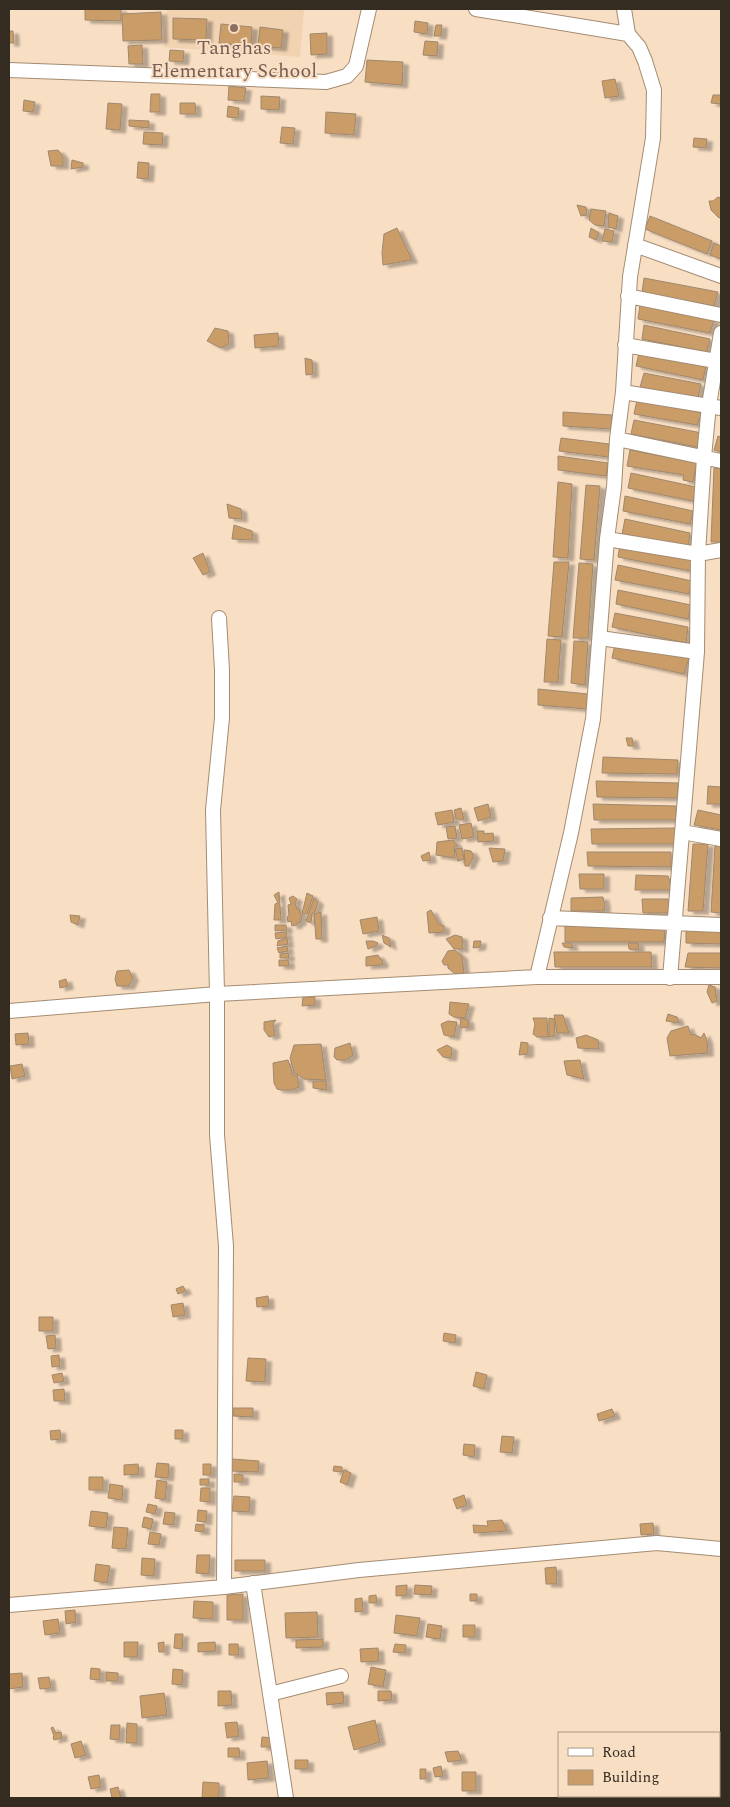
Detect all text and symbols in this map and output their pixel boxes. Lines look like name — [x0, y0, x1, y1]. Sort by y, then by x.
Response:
marker: Tanghas Elementary School — [228, 22, 240, 34]
place label: Tanghas Elementary School — [151, 33, 317, 86]
legend — [558, 1732, 720, 1797]
text: Road — [602, 1741, 636, 1764]
text: Building — [602, 1766, 659, 1789]

